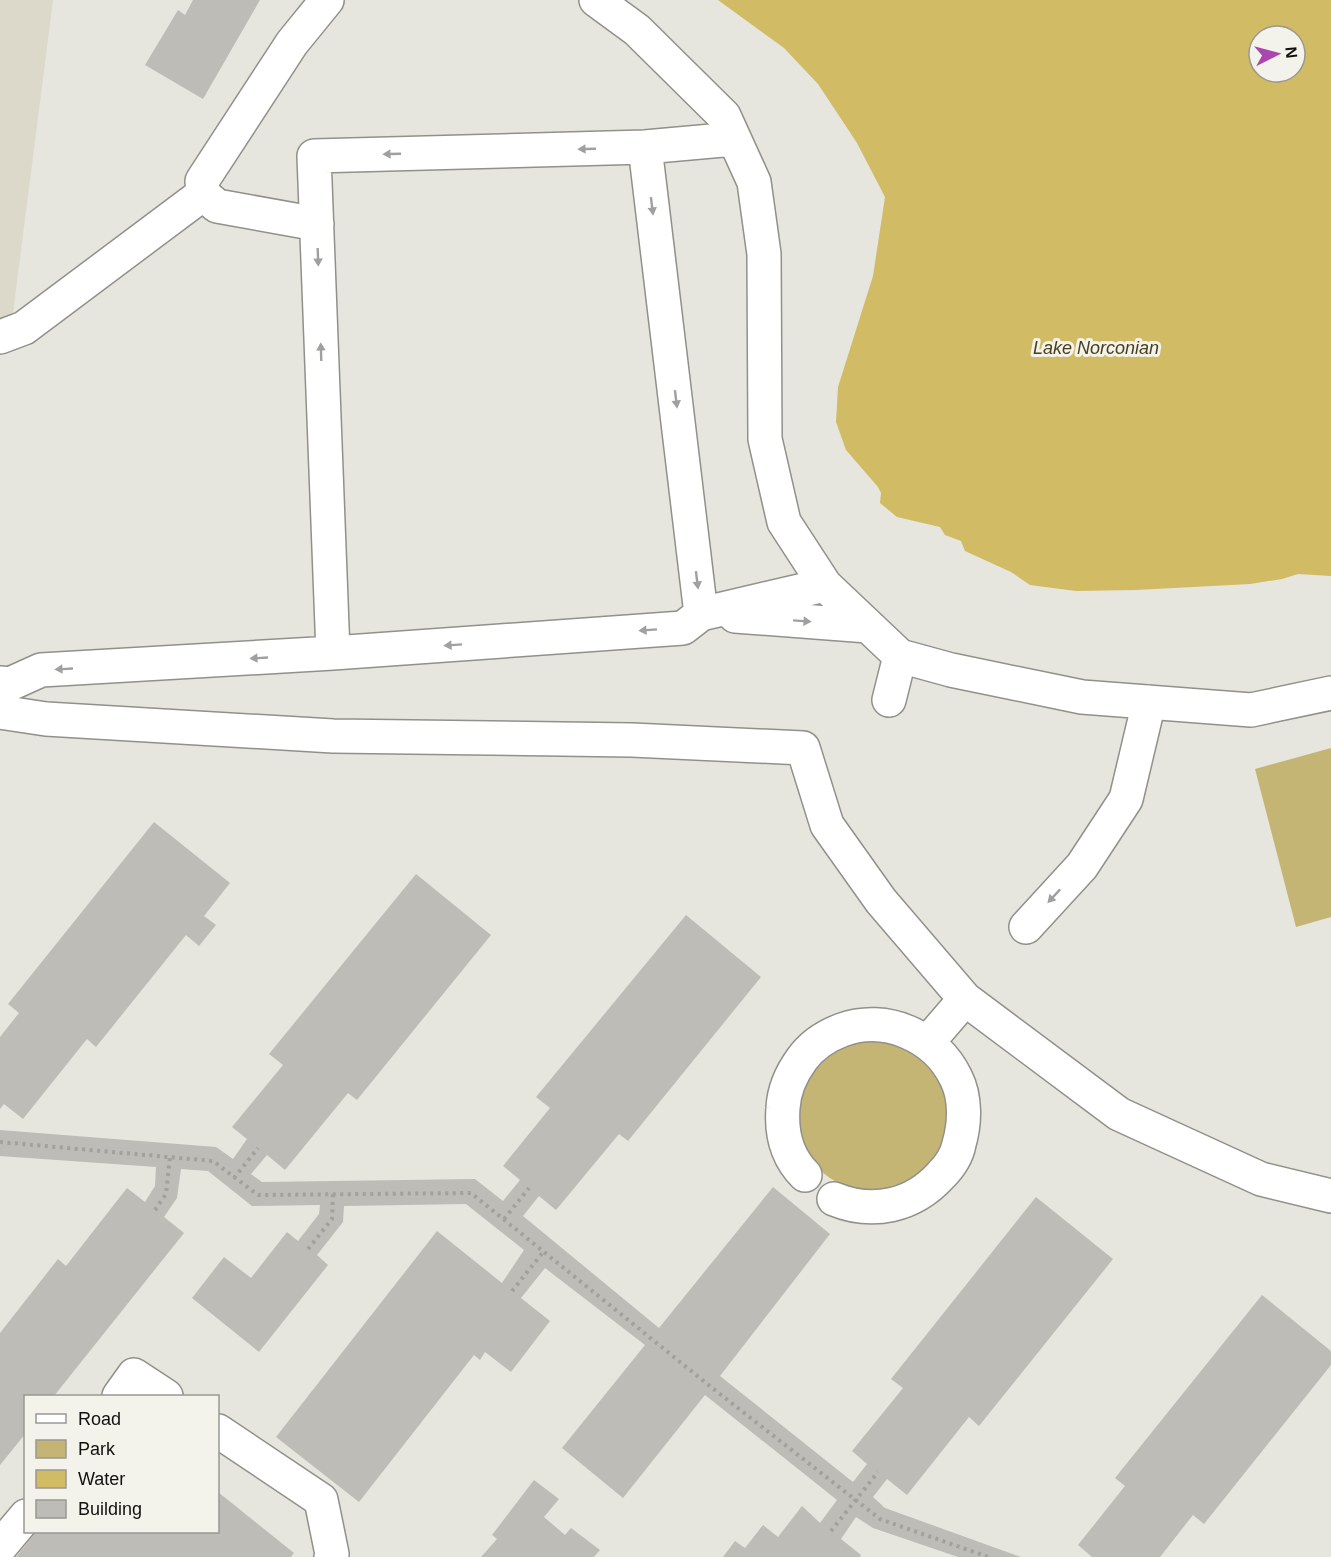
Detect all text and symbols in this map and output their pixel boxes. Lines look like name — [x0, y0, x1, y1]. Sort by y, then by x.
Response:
north arrow — [1247, 24, 1307, 84]
text: N — [1282, 46, 1300, 59]
one-way arrow — [577, 144, 596, 154]
one-way arrow — [383, 150, 402, 159]
one-way arrow — [648, 196, 657, 215]
one-way arrow — [313, 247, 322, 266]
water label: Lake Norconian — [1033, 338, 1159, 358]
one-way arrow — [317, 343, 326, 362]
one-way arrow — [671, 390, 681, 409]
one-way arrow — [693, 571, 702, 590]
one-way arrow — [792, 616, 811, 625]
one-way arrow — [638, 626, 657, 635]
one-way arrow — [444, 640, 463, 649]
one-way arrow — [249, 653, 268, 662]
one-way arrow — [54, 664, 73, 673]
one-way arrow — [1048, 888, 1061, 903]
legend — [24, 1395, 219, 1533]
text: Road — [78, 1409, 121, 1429]
text: Park — [78, 1439, 116, 1459]
text: Water — [78, 1469, 125, 1489]
text: Building — [78, 1499, 142, 1519]

